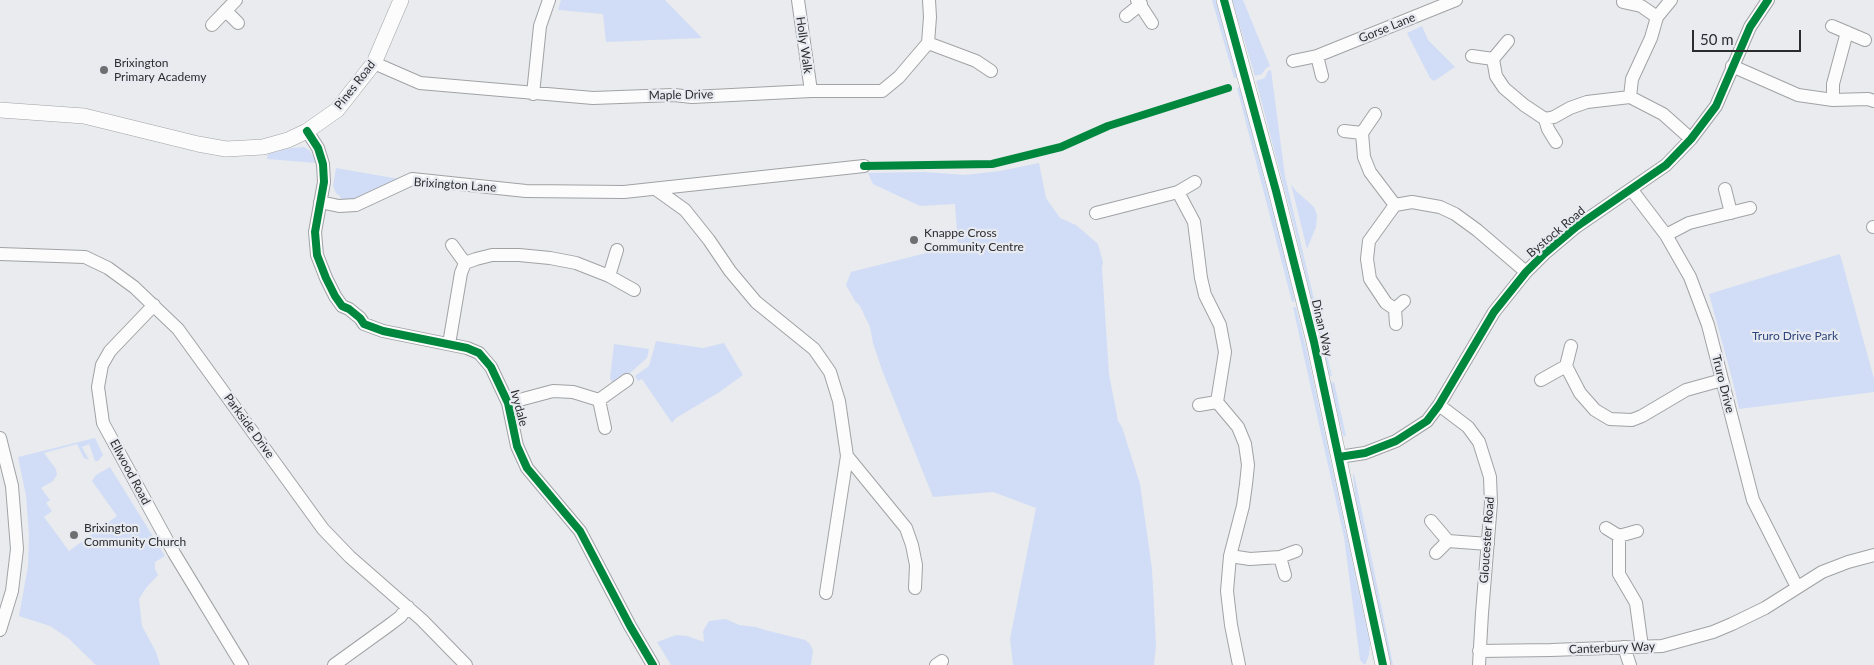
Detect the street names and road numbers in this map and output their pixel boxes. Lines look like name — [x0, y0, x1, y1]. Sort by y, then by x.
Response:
street label: Gorse Lane — [1357, 10, 1417, 46]
street label: Holly Walk — [793, 16, 815, 74]
street label: Pines Road — [331, 58, 379, 112]
street label: Maple Drive — [649, 87, 713, 103]
street label: Brixington Lane — [413, 175, 497, 195]
street label: Bystock Road — [1524, 204, 1588, 260]
street label: Dinan Way — [1308, 298, 1336, 358]
street label: Truro Drive — [1709, 353, 1737, 415]
street label: Ivydale — [507, 388, 531, 428]
street label: Parkside Drive — [221, 391, 277, 461]
street label: Ellwood Road — [107, 437, 153, 507]
street label: Gloucester Road — [1477, 496, 1497, 584]
street label: Canterbury Way — [1569, 639, 1655, 657]

